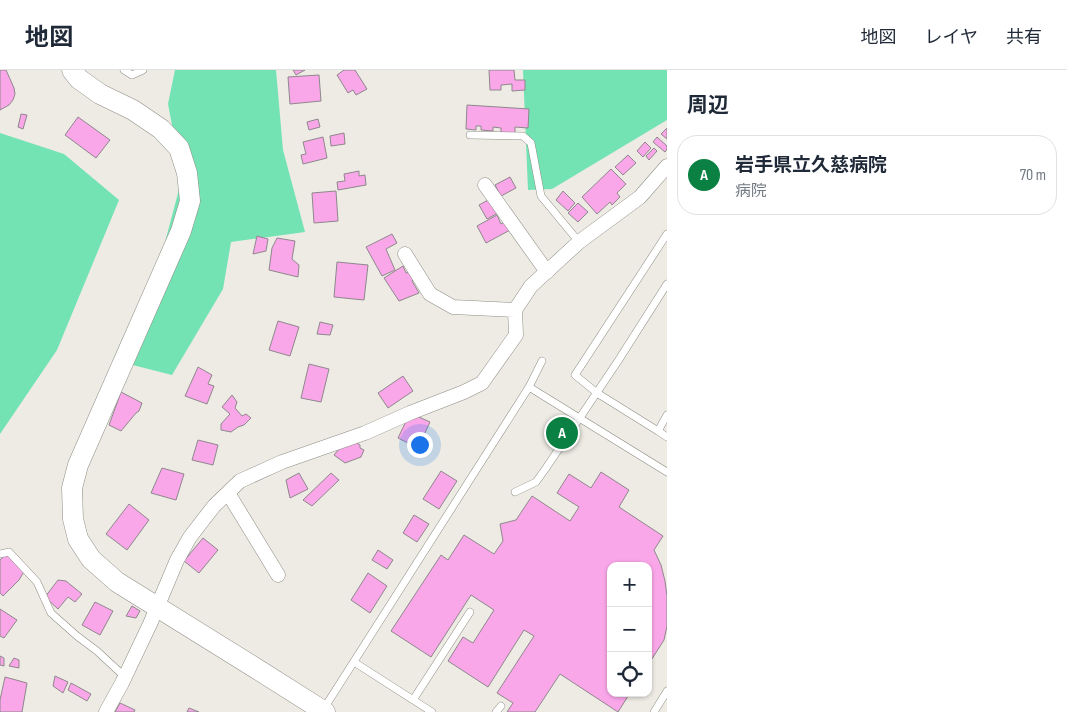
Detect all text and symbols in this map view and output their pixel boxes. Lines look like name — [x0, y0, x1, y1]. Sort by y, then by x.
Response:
text: 地図 — [25, 23, 73, 52]
text: 地図 — [861, 27, 897, 48]
text: レイヤ — [925, 27, 978, 48]
text: 共有 — [1006, 27, 1042, 48]
text: 周辺 — [687, 93, 729, 118]
text: 岩手県立久慈病院 — [735, 154, 887, 177]
text: A — [700, 166, 708, 185]
text: 70 m — [1020, 166, 1046, 185]
text: 病院 — [735, 182, 767, 201]
pin: A — [546, 414, 578, 452]
your location — [407, 432, 433, 458]
map controls — [607, 562, 652, 697]
button: + — [607, 562, 652, 607]
button: − — [607, 607, 652, 652]
button: locate — [607, 652, 652, 697]

